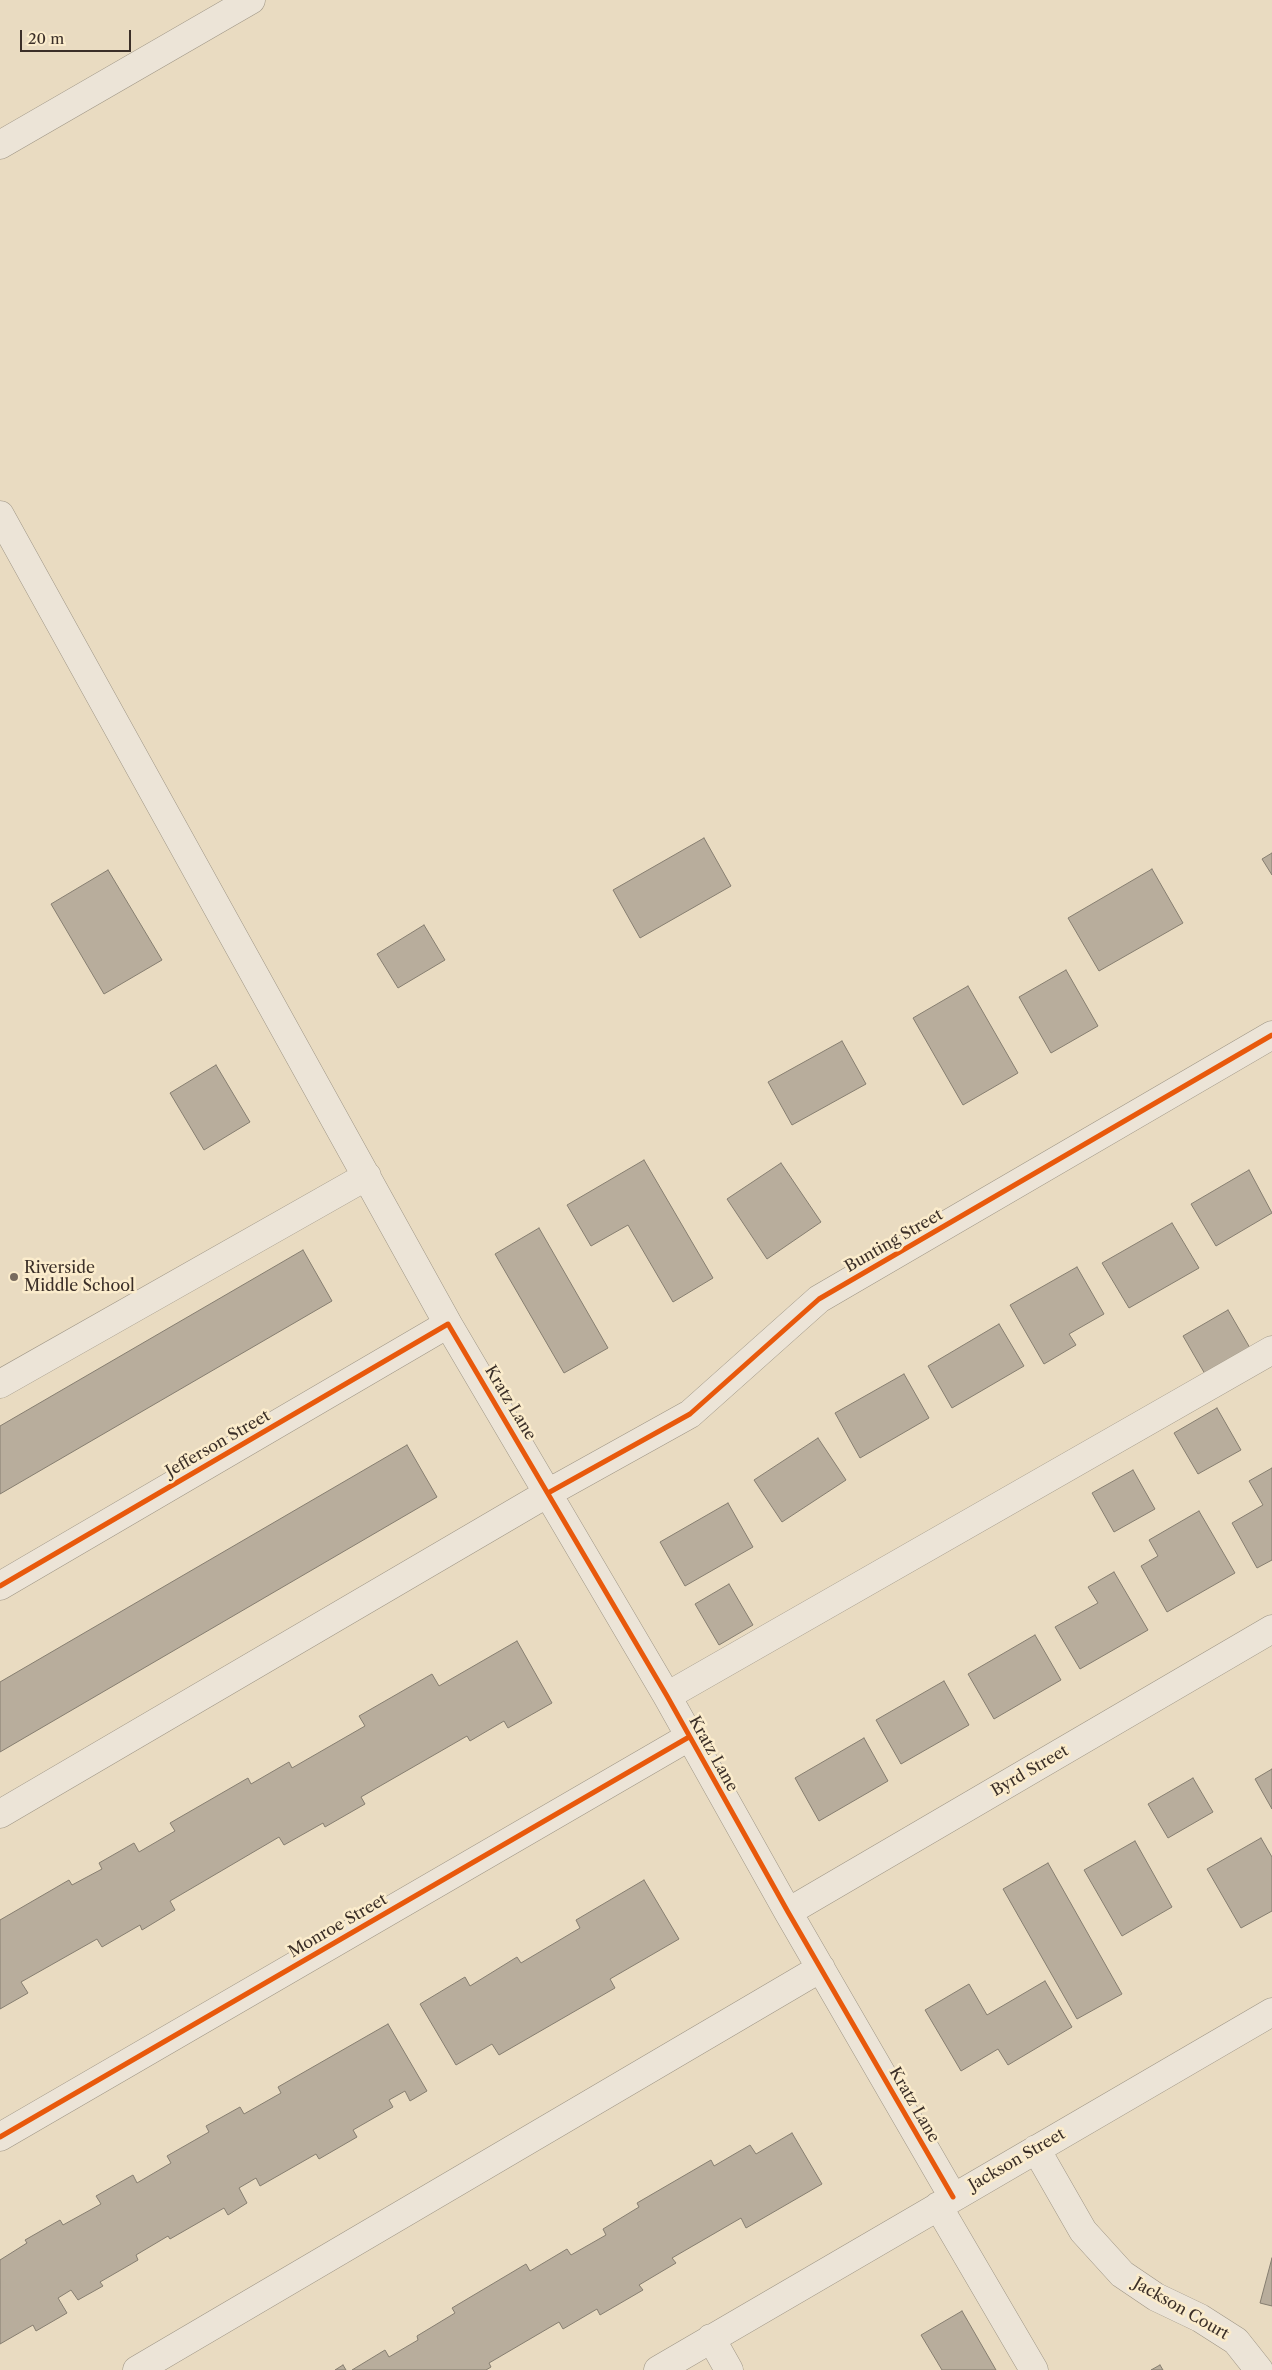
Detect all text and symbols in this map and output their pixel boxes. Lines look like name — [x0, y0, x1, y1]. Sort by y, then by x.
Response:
scale bar — [22, 20, 134, 52]
text: 20 m — [28, 29, 64, 48]
street label: Bunting Street — [842, 1205, 946, 1277]
place label: Riverside Middle School — [24, 1258, 135, 1296]
marker: Riverside Middle School — [8, 1271, 20, 1283]
street label: Kratz Lane — [480, 1362, 540, 1444]
street label: Jefferson Street — [162, 1406, 274, 1482]
street label: Kratz Lane — [684, 1713, 742, 1795]
street label: Byrd Street — [988, 1741, 1072, 1801]
street label: Monroe Street — [285, 1890, 391, 1962]
street label: Kratz Lane — [885, 2064, 943, 2146]
street label: Jackson Street — [965, 2125, 1069, 2195]
street label: Jackson Court — [1130, 2274, 1232, 2344]

